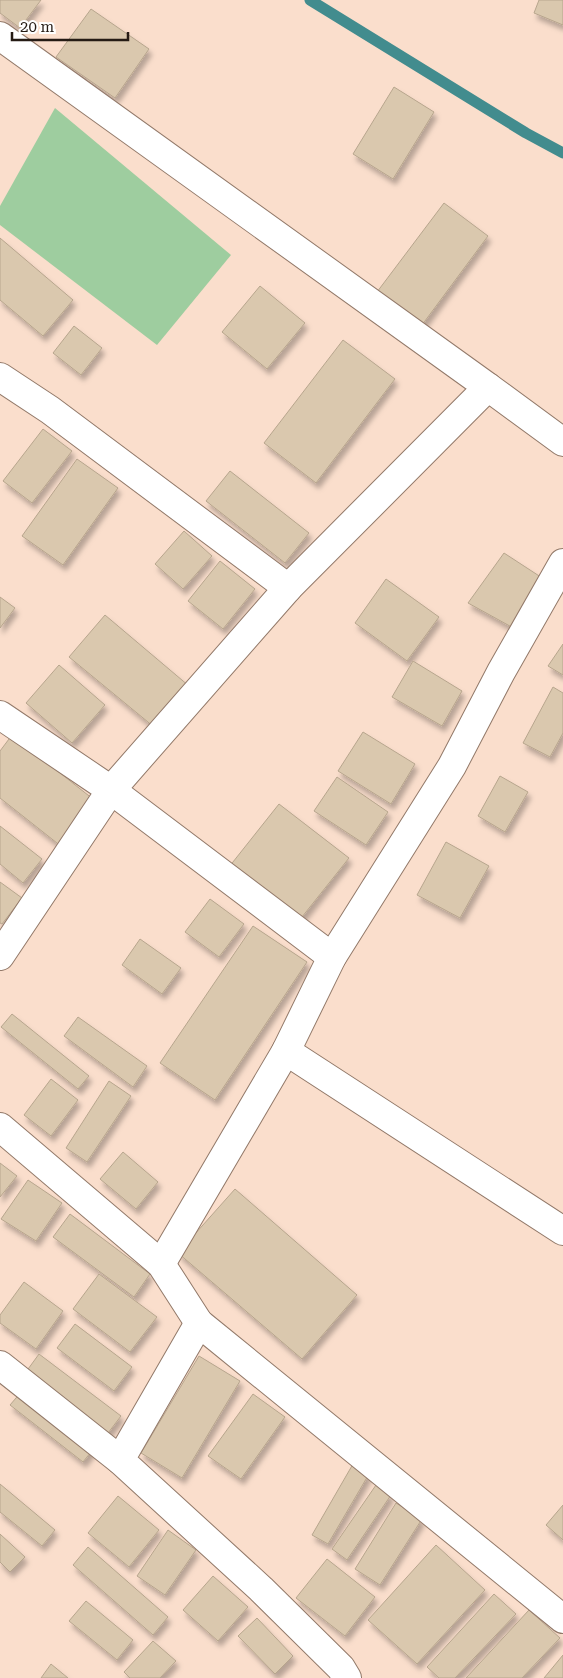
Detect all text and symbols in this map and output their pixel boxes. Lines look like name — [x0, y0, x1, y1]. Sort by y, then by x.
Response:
scale bar — [12, 10, 129, 42]
text: 20 m — [20, 18, 55, 36]

